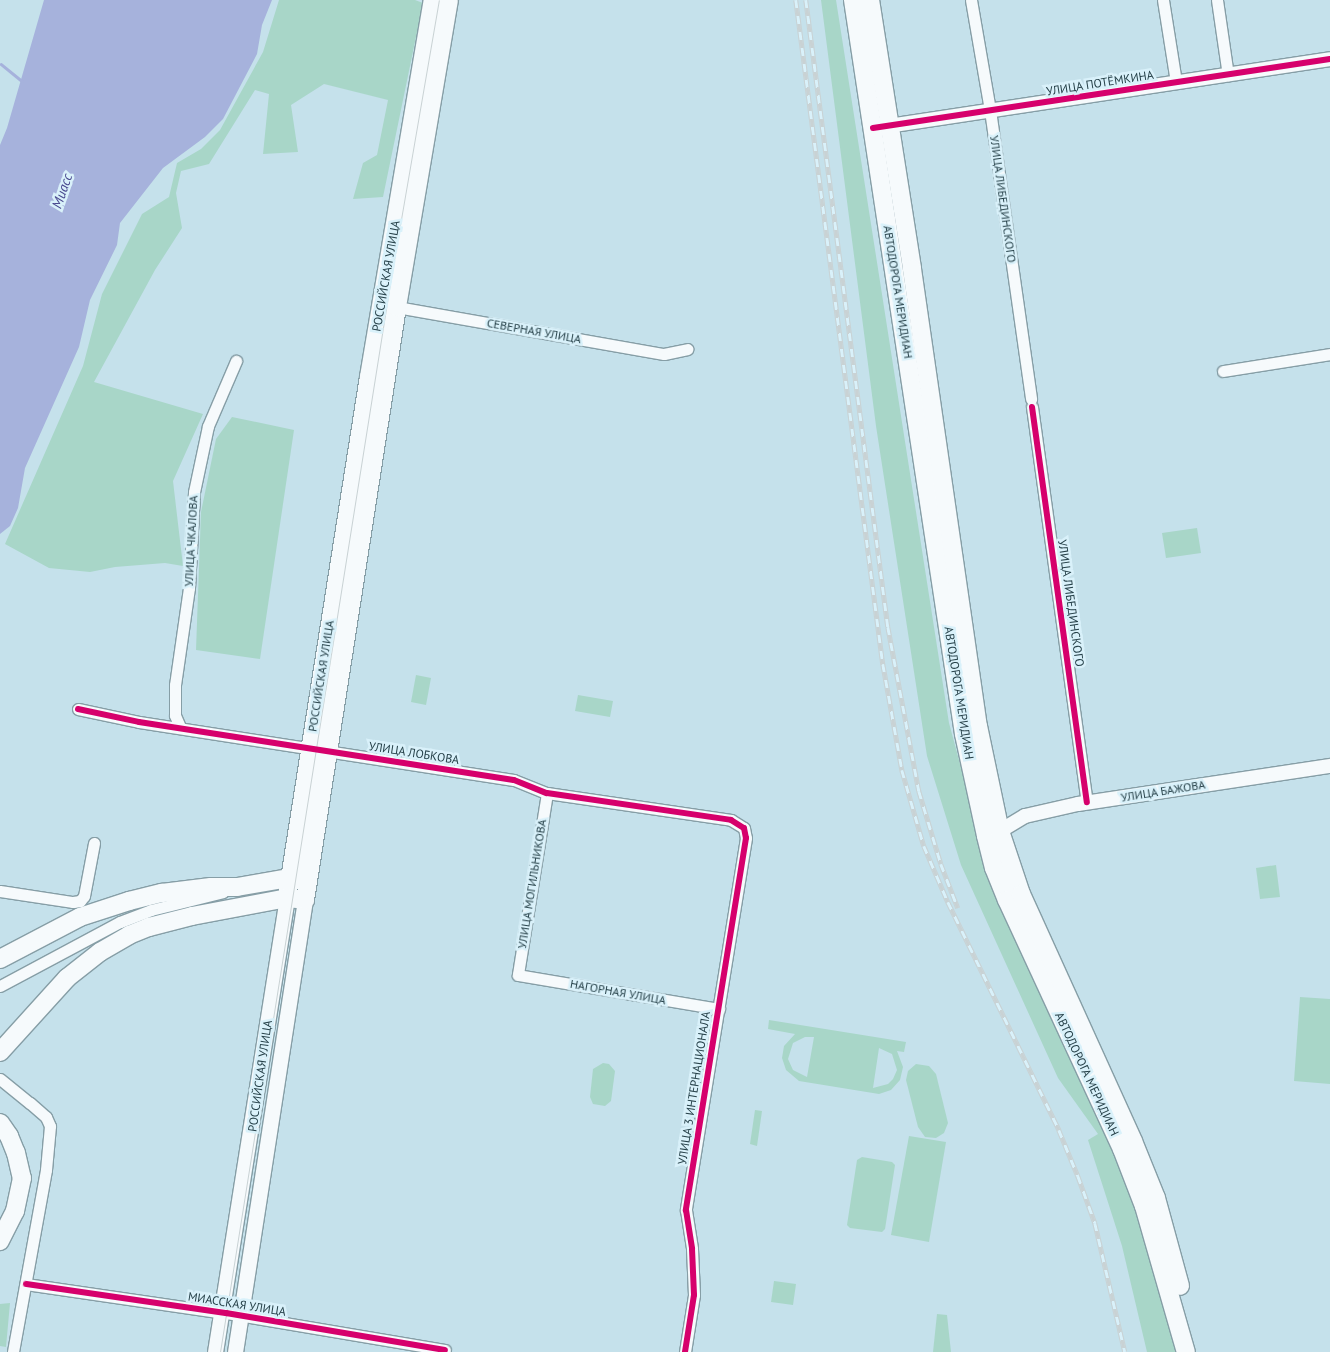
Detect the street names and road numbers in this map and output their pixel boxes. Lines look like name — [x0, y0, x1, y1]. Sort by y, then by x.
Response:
street label: УЛИЦА ПОТЁМКИНА — [1045, 67, 1155, 99]
street label: УЛИЦА ЛИБЕДИНСКОГО — [987, 134, 1019, 264]
street label: РОССИЙСКАЯ УЛИЦА — [369, 219, 403, 333]
street label: АВТОДОРОГА МЕРИДИАН — [880, 224, 916, 360]
street label: СЕВЕРНАЯ УЛИЦА — [486, 316, 582, 346]
street label: УЛИЦА ЧКАЛОВА — [181, 495, 201, 587]
street label: УЛИЦА ЛИБЕДИНСКОГО — [1055, 538, 1087, 668]
street label: РОССИЙСКАЯ УЛИЦА — [305, 619, 337, 733]
street label: АВТОДОРОГА МЕРИДИАН — [941, 625, 977, 761]
street label: УЛИЦА ЛОБКОВА — [367, 739, 461, 767]
street label: УЛИЦА БАЖОВА — [1120, 777, 1206, 805]
street label: УЛИЦА МОГИЛЬНИКОВА — [515, 818, 549, 950]
street label: НАГОРНАЯ УЛИЦА — [569, 976, 667, 1008]
street label: УЛИЦА 3 ИНТЕРНАЦИОНАЛА — [675, 1010, 713, 1166]
street label: АВТОДОРОГА МЕРИДИАН — [1052, 1010, 1122, 1138]
street label: РОССИЙСКАЯ УЛИЦА — [245, 1019, 275, 1133]
street label: МИАССКАЯ УЛИЦА — [187, 1289, 287, 1319]

